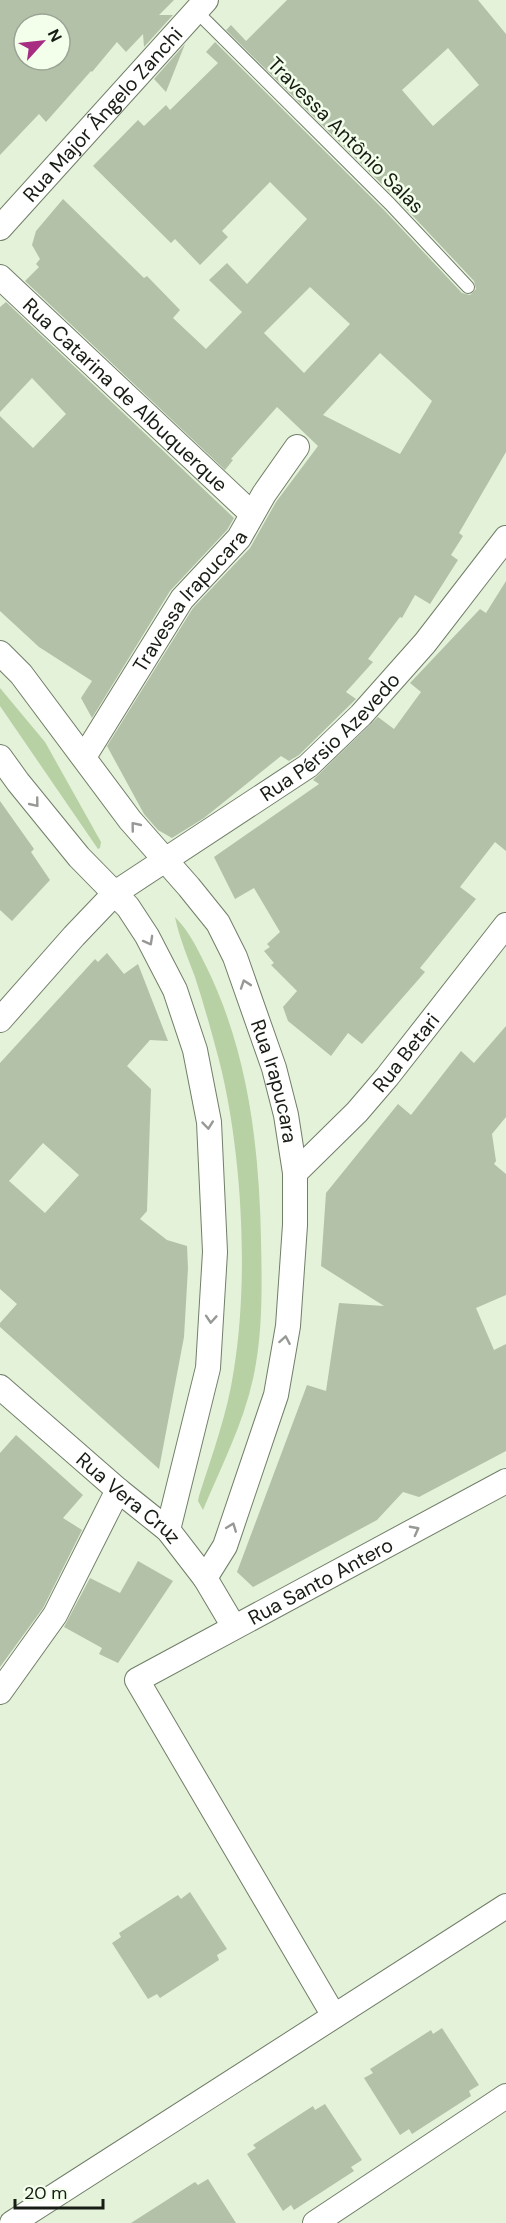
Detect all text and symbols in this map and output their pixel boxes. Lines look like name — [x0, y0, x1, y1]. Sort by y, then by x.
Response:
north arrow — [12, 12, 72, 72]
street label: Rua Major Ângelo Zanchi — [17, 22, 188, 207]
text: N — [43, 25, 67, 45]
street label: Travessa Antônio Salas — [262, 51, 430, 219]
street label: Rua Catarina de Albuquerque — [17, 292, 233, 497]
street label: Travessa Irapucara — [127, 526, 253, 677]
street label: Rua Pérsio Azevedo — [255, 667, 406, 807]
one-way arrow — [28, 796, 39, 807]
one-way arrow — [132, 822, 143, 833]
one-way arrow — [142, 934, 153, 945]
one-way arrow — [240, 980, 253, 990]
street label: Rua Betari — [367, 1008, 445, 1098]
street label: Rua Irapucara — [245, 1016, 303, 1145]
one-way arrow — [201, 1120, 214, 1129]
one-way arrow — [204, 1315, 217, 1324]
one-way arrow — [279, 1335, 291, 1345]
street label: Rua Vera Cruz — [71, 1447, 187, 1549]
one-way arrow — [225, 1522, 238, 1533]
one-way arrow — [409, 1526, 419, 1537]
street label: Rua Santo Antero — [244, 1531, 398, 1631]
scale bar — [15, 2172, 104, 2210]
text: 20 m — [24, 2181, 67, 2205]

